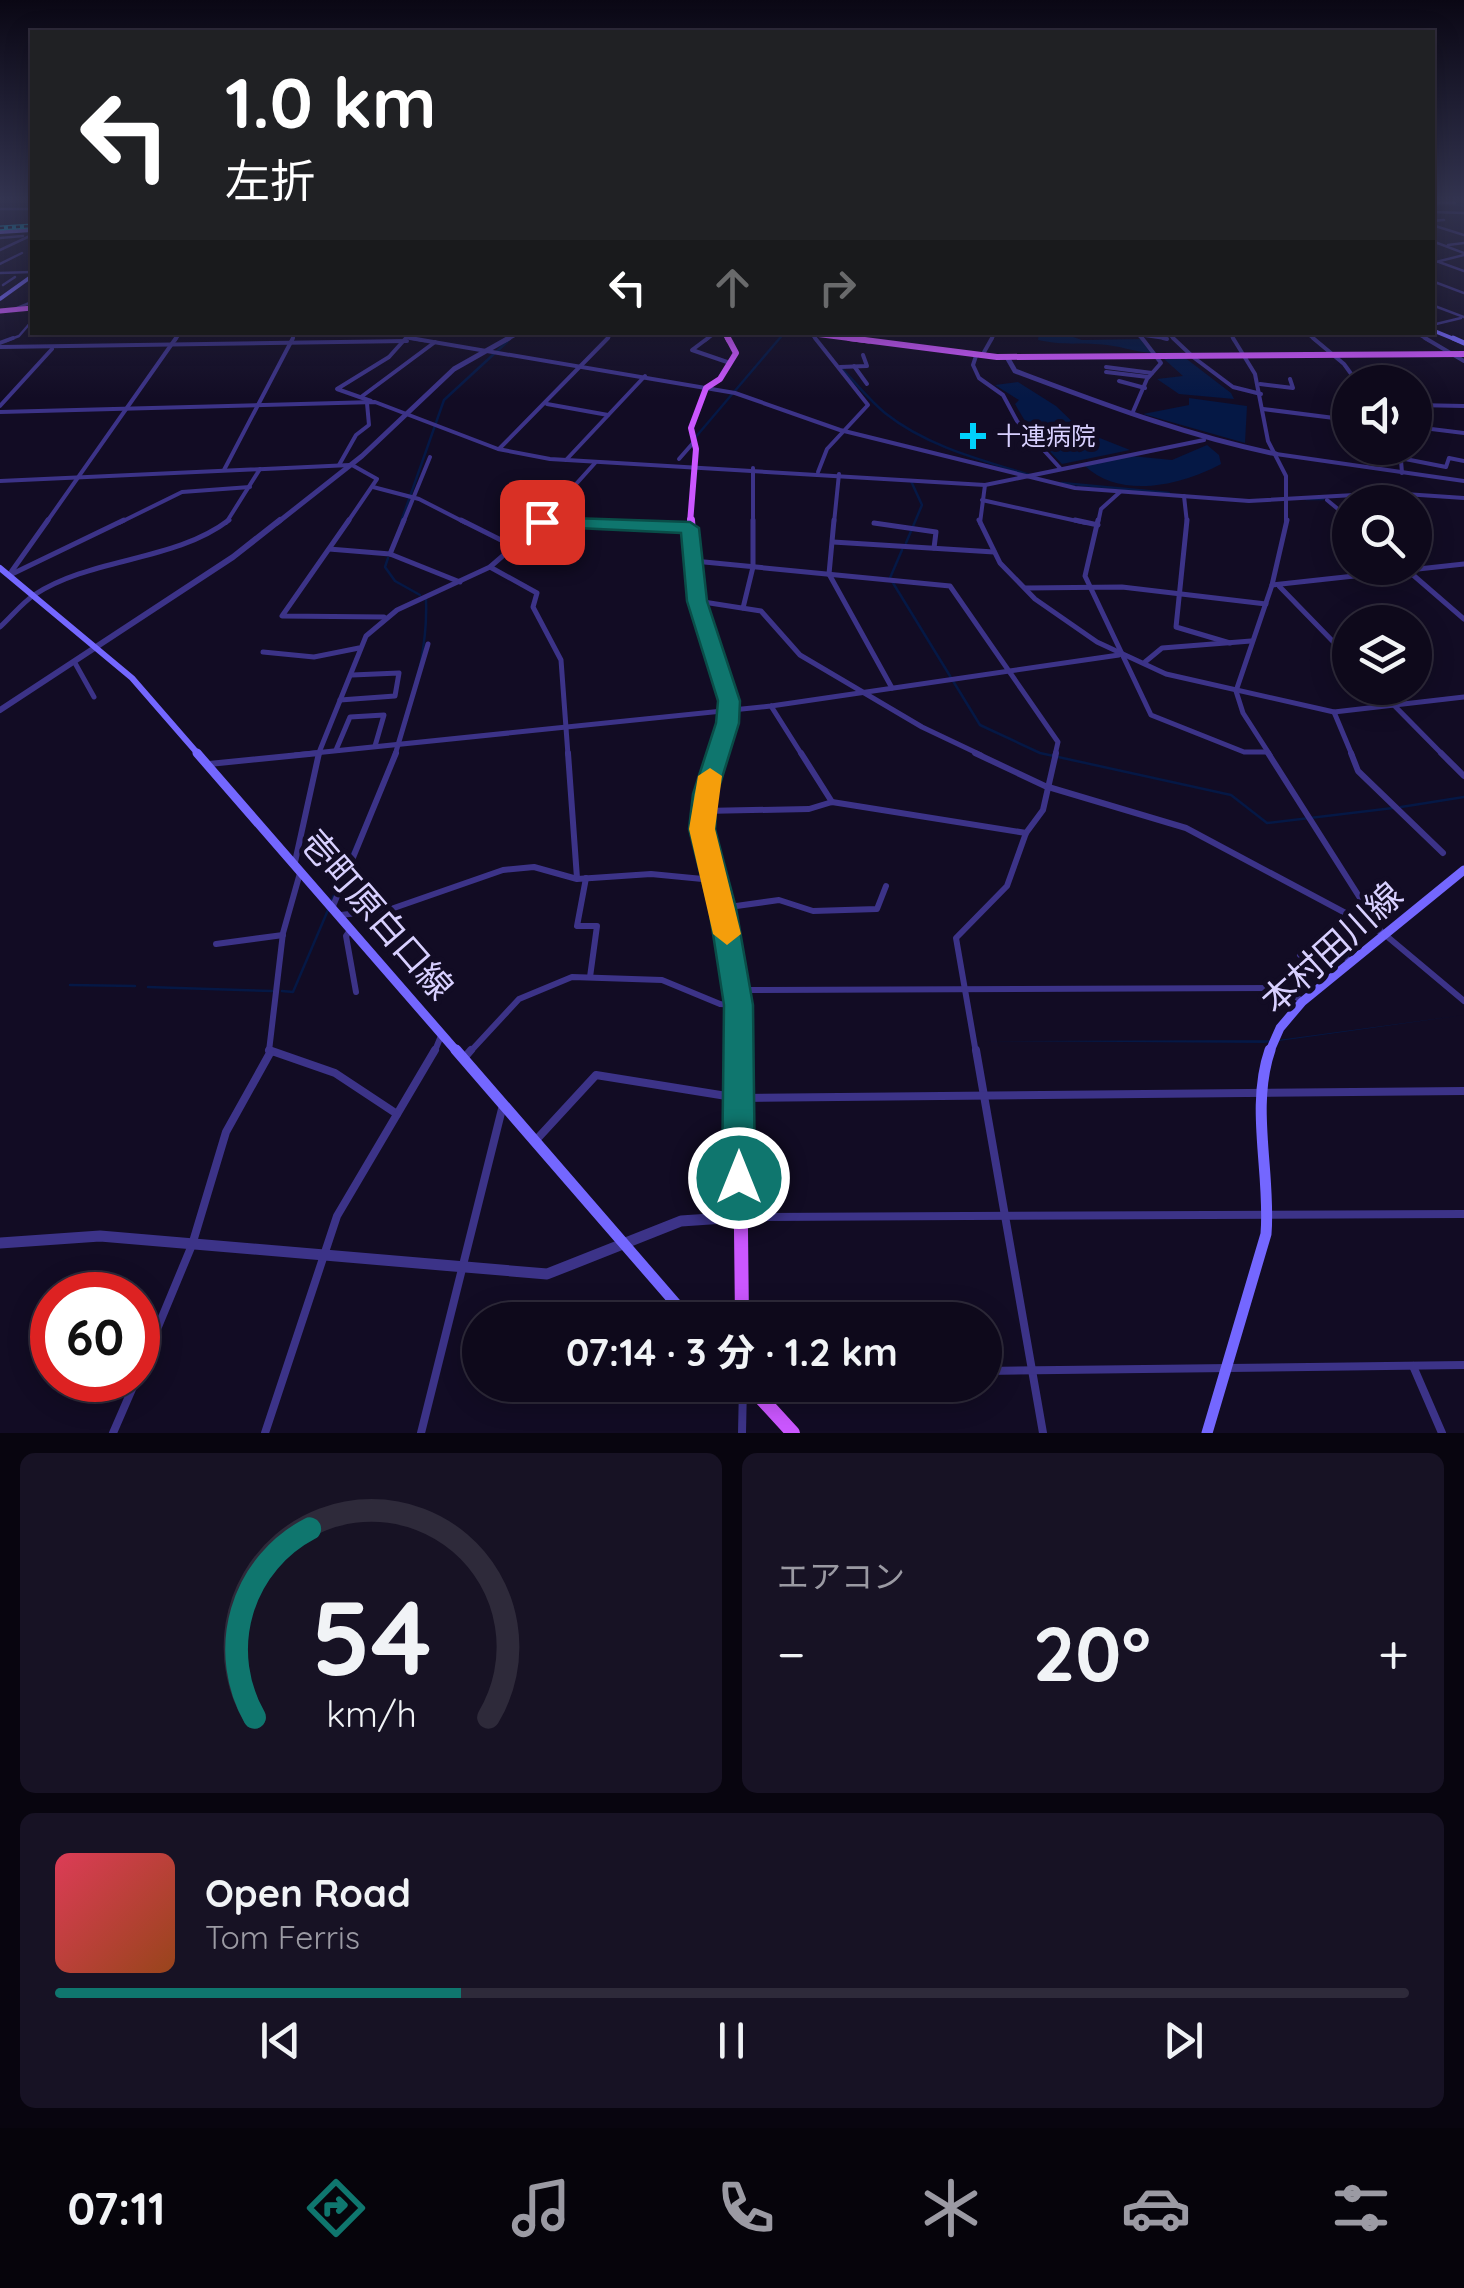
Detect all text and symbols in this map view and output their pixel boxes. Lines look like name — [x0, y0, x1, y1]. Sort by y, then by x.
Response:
text: 1.0 km — [225, 58, 437, 146]
icon: left — [60, 70, 190, 200]
text: 左折 — [225, 152, 315, 208]
icon: left — [600, 260, 655, 315]
icon: ahead — [705, 260, 760, 315]
icon: right — [810, 260, 865, 315]
map controls — [1332, 365, 1432, 705]
button: sound — [1332, 365, 1432, 465]
place label: 十連病院 — [996, 420, 1096, 451]
marker: 十連病院 — [960, 423, 986, 449]
pin — [500, 480, 585, 565]
button: search — [1332, 485, 1432, 585]
icon: arrive — [515, 495, 570, 550]
button: layers — [1332, 605, 1432, 705]
street label: 壱町原白口線 — [292, 821, 463, 1008]
street label: 本村田川線 — [1252, 872, 1411, 1022]
position arrow — [687, 1126, 791, 1230]
speed limit sign: 60 — [30, 1272, 160, 1402]
text: 07:14 · 3 分 · 1.2 km — [566, 1328, 898, 1376]
text: エアコン — [777, 1556, 905, 1596]
text: 54 — [310, 1571, 432, 1701]
text: 20° — [1033, 1606, 1151, 1700]
text: − — [777, 1619, 806, 1688]
text: + — [1378, 1619, 1409, 1688]
text: km/h — [326, 1691, 416, 1736]
text: Open Road — [205, 1869, 411, 1917]
text: Tom Ferris — [205, 1917, 360, 1957]
icon: previous — [253, 2013, 308, 2068]
icon: pause — [704, 2013, 759, 2068]
icon: next — [1156, 2013, 1211, 2068]
icon: directions — [301, 2173, 371, 2243]
icon: music — [506, 2173, 576, 2243]
icon: phone — [711, 2173, 781, 2243]
icon: climate — [916, 2173, 986, 2243]
icon: car — [1121, 2173, 1191, 2243]
icon: filters — [1326, 2173, 1396, 2243]
text: 07:11 — [68, 2180, 165, 2236]

